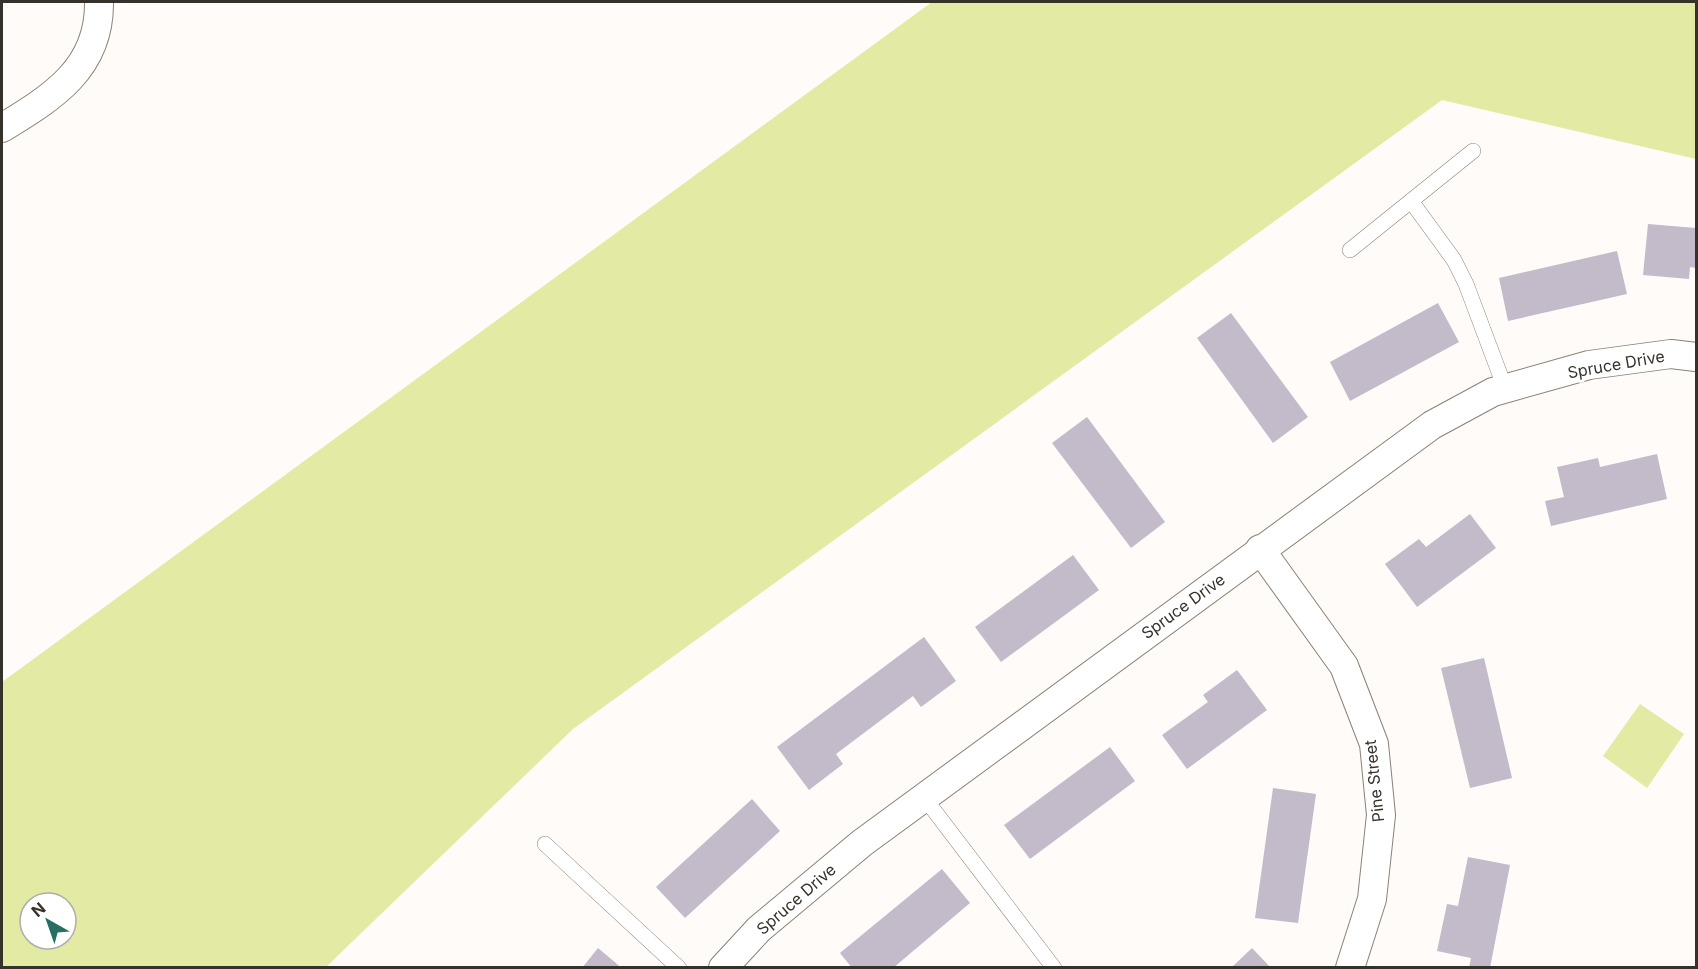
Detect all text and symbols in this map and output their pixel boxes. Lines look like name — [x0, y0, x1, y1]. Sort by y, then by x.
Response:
street label: Spruce Drive — [1566, 346, 1666, 382]
street label: Spruce Drive — [1137, 569, 1229, 643]
street label: Pine Street — [1360, 739, 1388, 823]
street label: Spruce Drive — [752, 859, 840, 939]
north arrow — [18, 891, 78, 951]
text: N — [27, 898, 49, 921]

